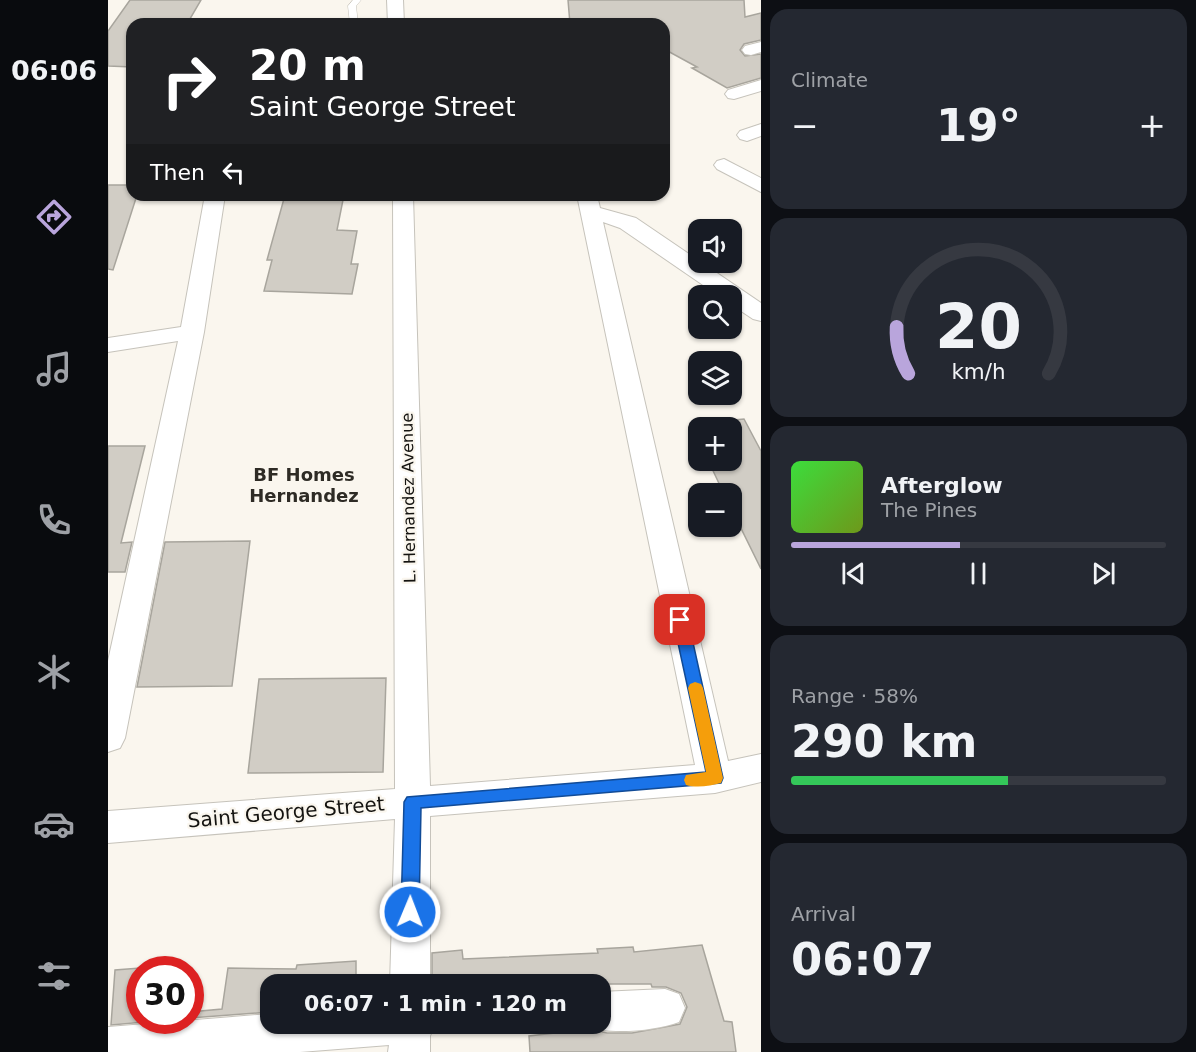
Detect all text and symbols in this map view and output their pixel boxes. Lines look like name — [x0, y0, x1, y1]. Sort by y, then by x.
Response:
text: 20 m — [249, 41, 366, 90]
icon: right — [150, 42, 228, 120]
text: 06:06 — [11, 55, 97, 86]
text: Climate — [791, 68, 868, 92]
text: Saint George Street — [249, 91, 516, 122]
text: 19° — [936, 99, 1021, 152]
text: − — [791, 106, 819, 145]
text: + — [1138, 106, 1166, 145]
icon: left — [217, 156, 250, 189]
text: Then — [150, 160, 205, 185]
icon: directions — [33, 196, 75, 238]
map controls — [688, 219, 742, 537]
button: sound — [688, 219, 742, 273]
button: search — [688, 285, 742, 339]
text: 20 — [935, 291, 1022, 364]
icon: music — [33, 348, 75, 390]
button: layers — [688, 351, 742, 405]
text: km/h — [951, 360, 1006, 385]
street label: L. Hernandez Avenue — [398, 413, 419, 583]
button: + — [688, 417, 742, 471]
district label: BF Homes Hernandez — [249, 464, 359, 506]
text: Afterglow — [881, 473, 1003, 498]
button: − — [688, 483, 742, 537]
text: The Pines — [881, 498, 977, 522]
icon: phone — [33, 499, 75, 541]
icon: previous — [837, 557, 870, 590]
icon: pause — [962, 557, 995, 590]
icon: next — [1087, 557, 1120, 590]
pin — [654, 594, 705, 645]
icon: arrive — [663, 603, 696, 636]
icon: climate — [33, 651, 75, 693]
text: Range · 58% — [791, 684, 918, 708]
text: 290 km — [791, 715, 977, 768]
street label: Saint George Street — [187, 791, 386, 833]
icon: car — [33, 803, 75, 845]
position arrow — [378, 880, 442, 944]
text: Arrival — [791, 902, 856, 926]
text: 06:07 — [791, 933, 934, 986]
icon: filters — [33, 955, 75, 997]
speed limit sign: 30 — [126, 956, 204, 1034]
text: 06:07 · 1 min · 120 m — [304, 991, 567, 1016]

